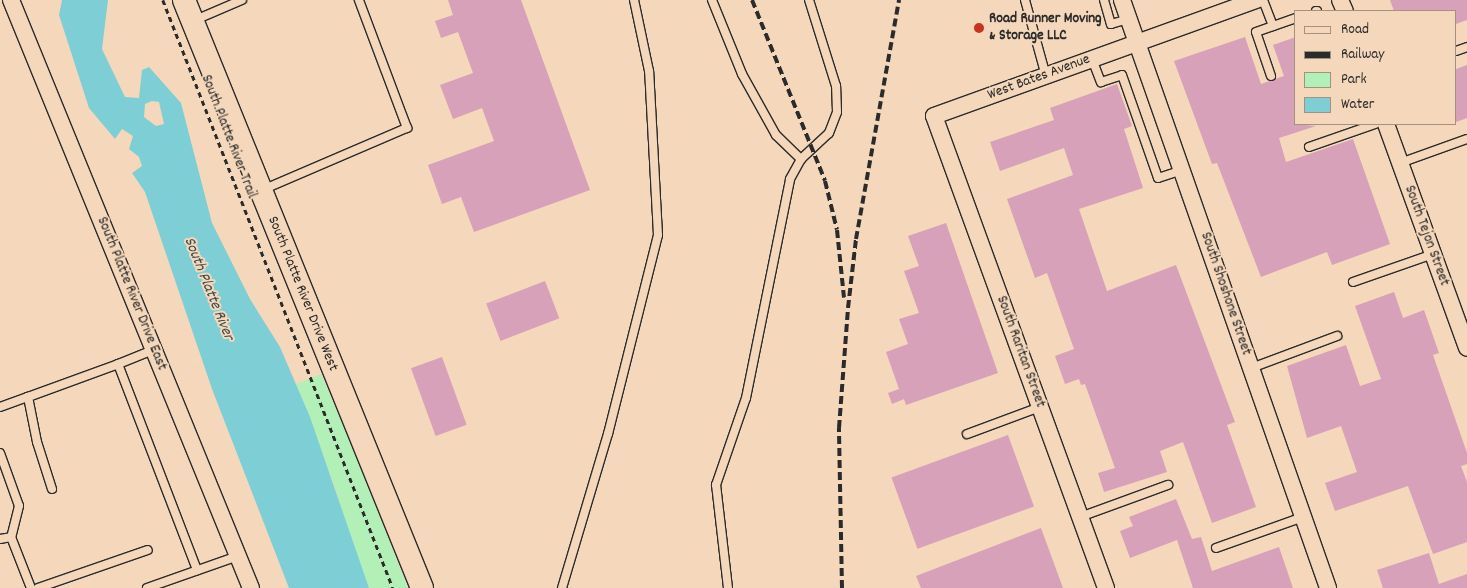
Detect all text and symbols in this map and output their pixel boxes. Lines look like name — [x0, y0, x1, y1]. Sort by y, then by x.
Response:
place label: Road Runner Moving & Storage LLC — [989, 10, 1102, 45]
legend — [1294, 10, 1457, 125]
text: Road — [1341, 19, 1369, 41]
marker: Road Runner Moving & Storage LLC — [973, 22, 985, 34]
text: Railway — [1341, 44, 1384, 66]
street label: West Bates Avenue — [985, 51, 1093, 105]
text: Park — [1341, 69, 1367, 91]
street label: South Platte River Trail — [196, 73, 260, 201]
text: Water — [1341, 94, 1374, 116]
street label: South Tejon Street — [1399, 183, 1453, 289]
street label: South Platte River Drive West — [263, 214, 341, 374]
street label: South Platte River Drive East — [92, 215, 170, 373]
street label: South Shoshone Street — [1195, 230, 1255, 358]
water label: South Platte River — [179, 235, 237, 343]
street label: South Raritan Street — [991, 294, 1049, 410]

